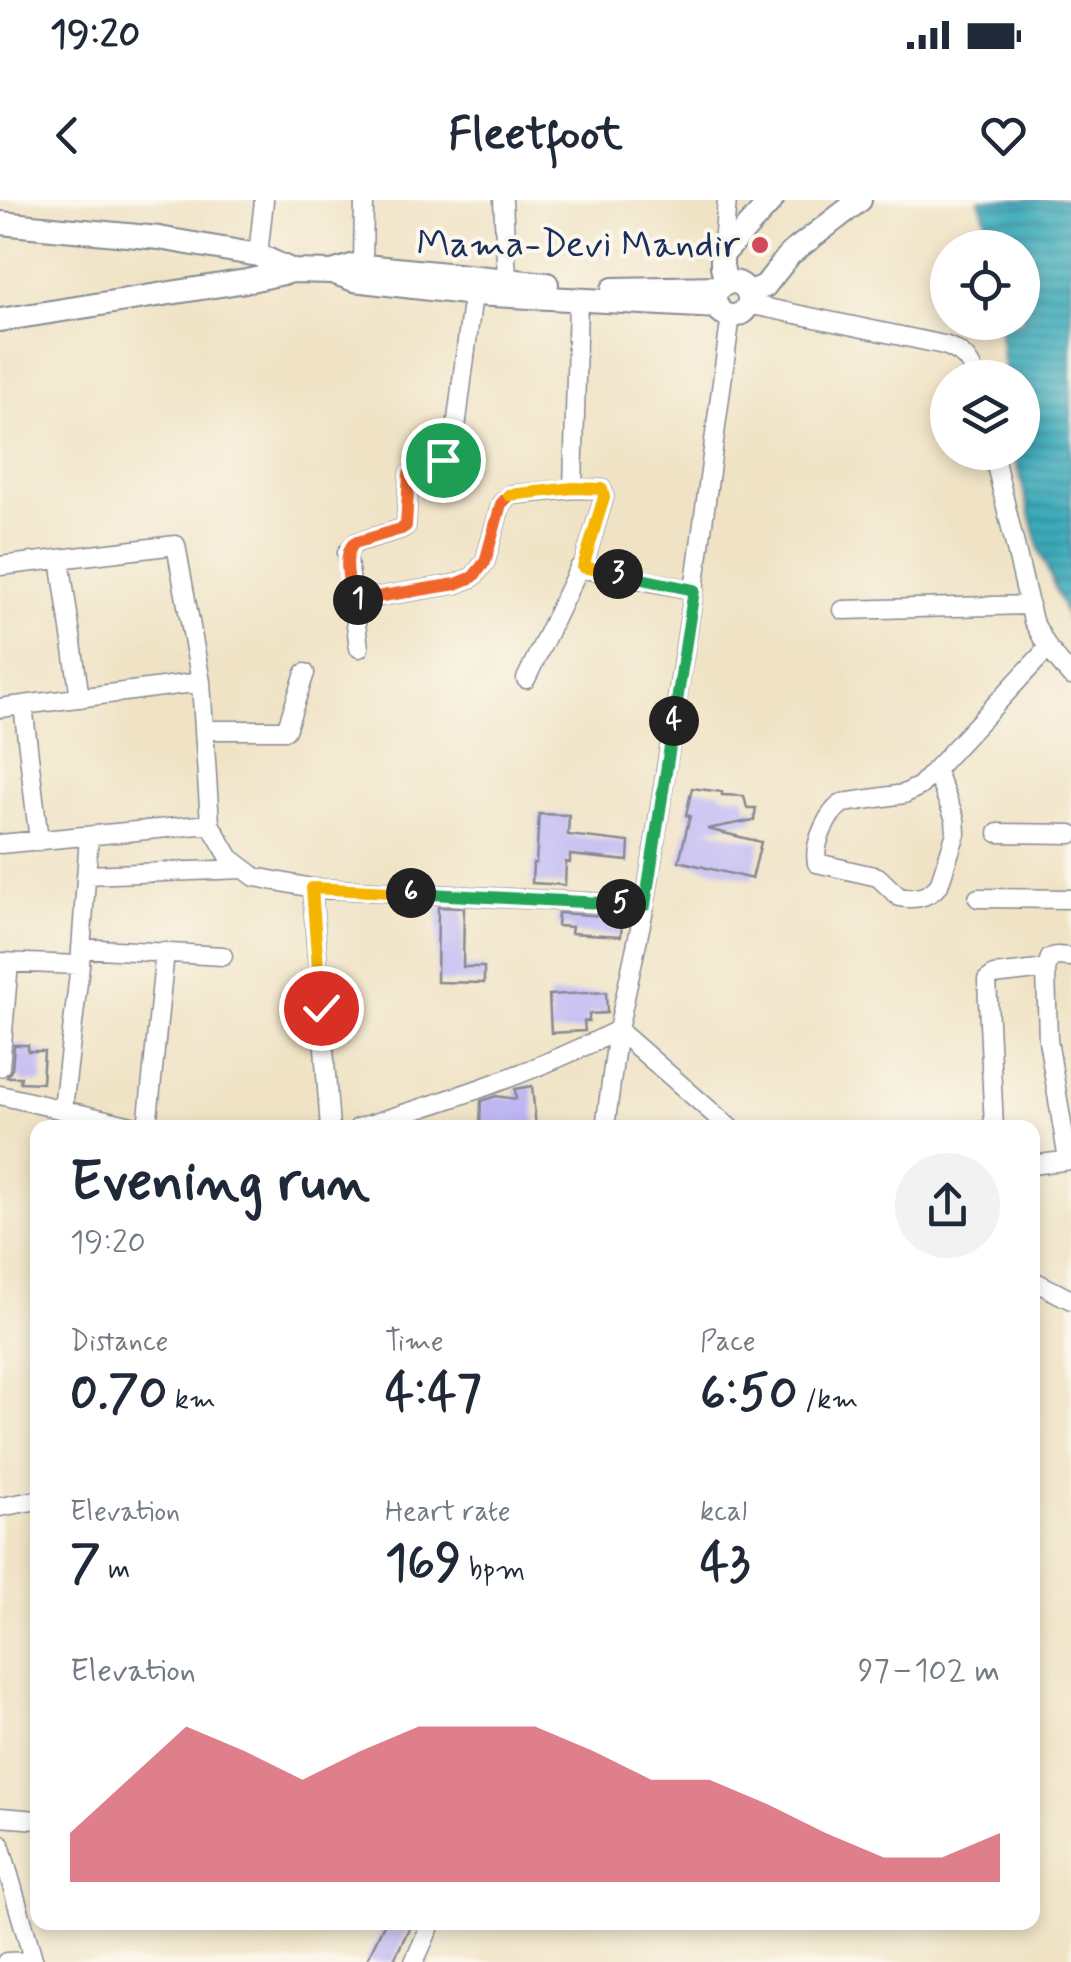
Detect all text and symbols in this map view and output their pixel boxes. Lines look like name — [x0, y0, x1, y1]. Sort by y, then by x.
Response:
text: 19:20 — [50, 11, 140, 60]
text: Fleetfoot — [448, 106, 623, 165]
icon: back — [40, 108, 95, 163]
icon: heart — [976, 108, 1031, 163]
place label: Mama-Devi Mandir — [417, 221, 740, 270]
map controls — [930, 230, 1040, 470]
button: locate — [930, 230, 1040, 340]
marker: Mama-Devi Mandir — [749, 234, 771, 256]
button: layers — [930, 360, 1040, 470]
pin — [401, 418, 486, 503]
icon: arrive — [416, 433, 471, 488]
pin: 3 — [593, 549, 643, 599]
text: 3 — [612, 555, 624, 592]
pin: 1 — [333, 575, 383, 625]
text: 1 — [352, 581, 364, 618]
pin: 4 — [649, 696, 699, 746]
text: 4 — [666, 702, 682, 739]
pin: 6 — [386, 868, 436, 918]
text: 6 — [404, 874, 418, 911]
pin: 5 — [596, 879, 646, 929]
text: 5 — [613, 885, 629, 922]
pin — [279, 966, 364, 1051]
icon: check — [294, 981, 349, 1036]
text: Evening run — [70, 1148, 370, 1220]
button: share — [895, 1153, 1000, 1258]
text: 19:20 — [70, 1222, 146, 1264]
text: Distance — [70, 1324, 168, 1361]
text: Time — [385, 1324, 444, 1361]
text: Pace — [700, 1324, 756, 1361]
text: 0.70 — [70, 1361, 167, 1427]
text: 4:47 — [385, 1361, 482, 1427]
text: 6:50 — [700, 1361, 798, 1427]
text: km — [167, 1382, 216, 1419]
text: /km — [798, 1382, 858, 1419]
text: Elevation — [70, 1494, 180, 1531]
text: Heart rate — [385, 1494, 511, 1531]
text: kcal — [700, 1494, 747, 1531]
text: 7 — [70, 1531, 100, 1597]
text: 169 — [385, 1531, 461, 1597]
text: 43 — [700, 1531, 750, 1597]
text: m — [100, 1552, 130, 1589]
text: bpm — [461, 1552, 525, 1589]
text: Elevation — [70, 1650, 196, 1692]
text: 97–102 m — [858, 1650, 1000, 1692]

